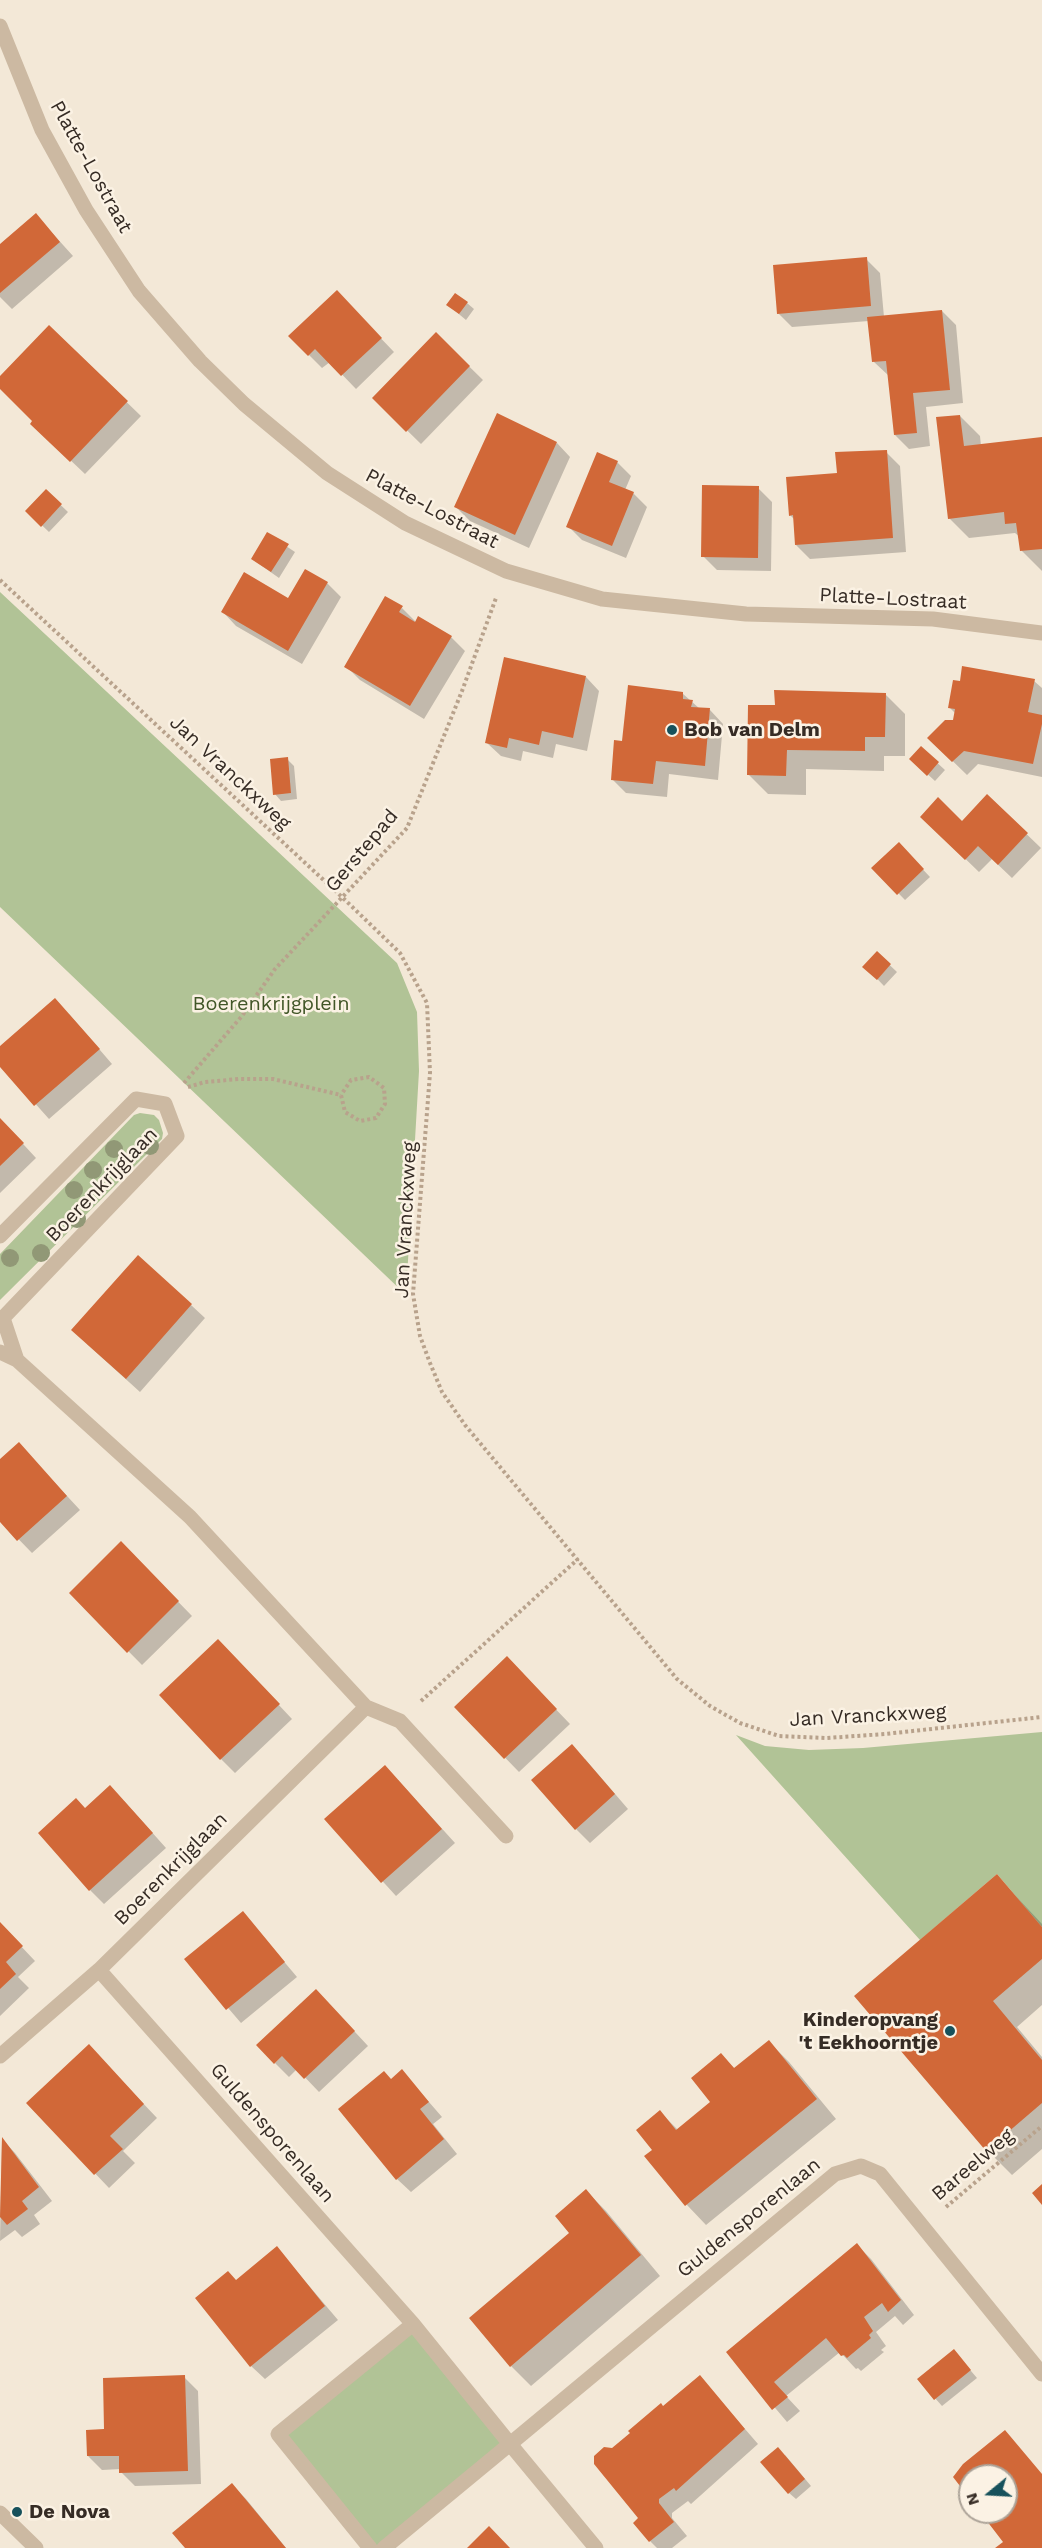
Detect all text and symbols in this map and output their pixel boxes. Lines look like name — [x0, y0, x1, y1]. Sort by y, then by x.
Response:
street label: Platte-Lostraat — [45, 97, 137, 237]
street label: Platte-Lostraat — [361, 464, 503, 554]
street label: Platte-Lostraat — [819, 583, 967, 615]
street label: Jan Vranckxweg — [164, 711, 296, 835]
place label: Bob van Delm — [684, 718, 820, 742]
marker: Bob van Delm — [665, 723, 679, 737]
street label: Gerstepad — [320, 805, 404, 897]
park label: Boerenkrijgplein — [192, 992, 350, 1016]
street label: Boerenkrijglaan — [41, 1123, 163, 1247]
street label: Jan Vranckxweg — [390, 1141, 422, 1299]
street label: Jan Vranckxweg — [789, 1700, 947, 1732]
street label: Boerenkrijglaan — [109, 1807, 233, 1931]
place label: Kinderopvang 't Eekhoorntje — [799, 2008, 938, 2055]
marker: Kinderopvang 't Eekhoorntje — [943, 2024, 957, 2038]
street label: Guldensporenlaan — [205, 2058, 339, 2208]
street label: Bareelweg — [927, 2124, 1019, 2206]
street label: Guldensporenlaan — [673, 2153, 825, 2283]
north arrow — [958, 2464, 1018, 2524]
text: N — [961, 2491, 983, 2508]
place label: De Nova — [29, 2500, 110, 2524]
marker: De Nova — [10, 2505, 24, 2519]

